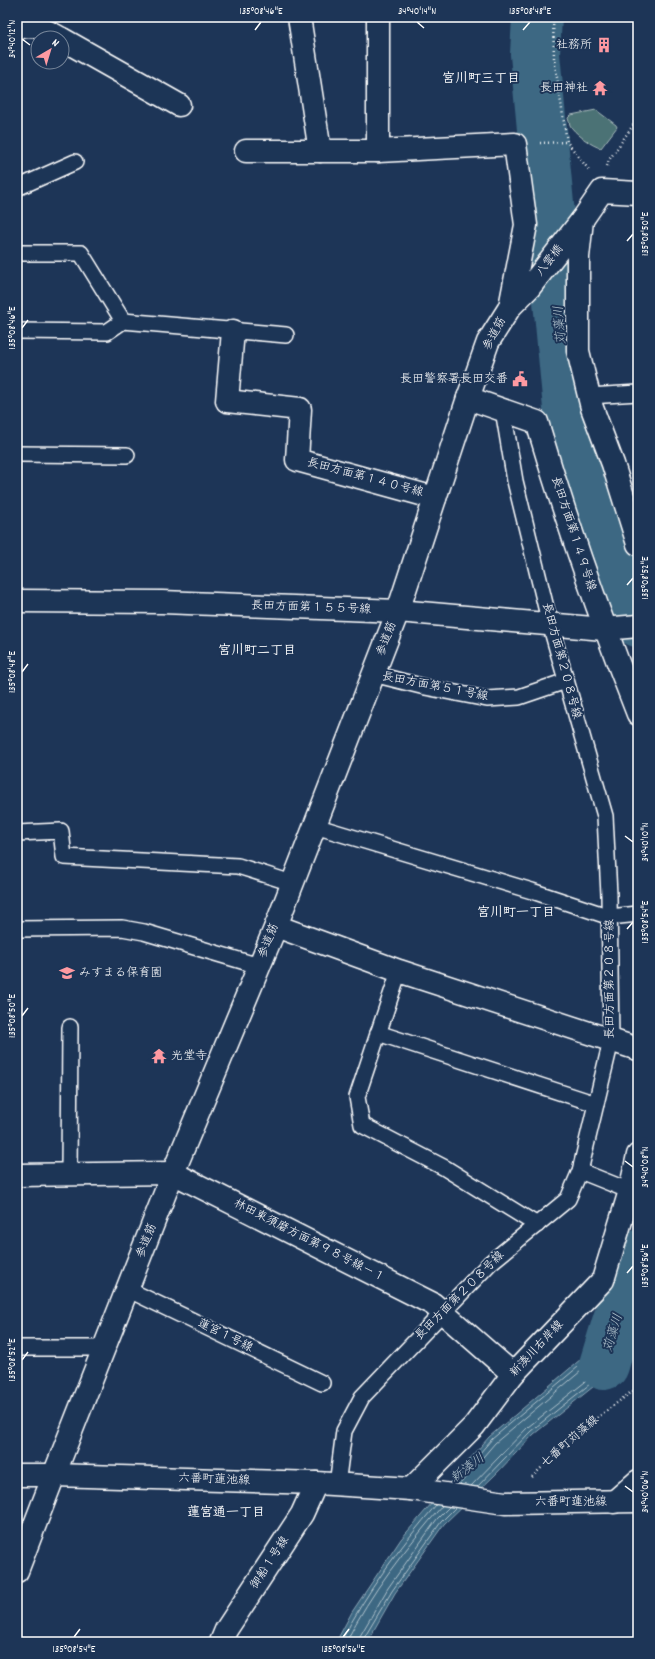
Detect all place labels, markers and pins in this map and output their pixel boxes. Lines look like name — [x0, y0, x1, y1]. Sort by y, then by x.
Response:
building icon: 社務所 — [595, 36, 613, 54]
place label: 社務所 — [556, 37, 592, 54]
temple icon: 長田神社 — [591, 79, 609, 97]
place label: 長田神社 — [540, 80, 588, 97]
public building icon: 長田警察署長田交番 — [511, 370, 529, 388]
place label: 長田警察署長田交番 — [400, 371, 508, 388]
school or university icon: みすまる保育園 — [58, 964, 76, 982]
place label: みすまる保育園 — [79, 965, 163, 982]
temple icon: 光堂寺 — [150, 1047, 168, 1065]
place label: 光堂寺 — [171, 1048, 207, 1065]

